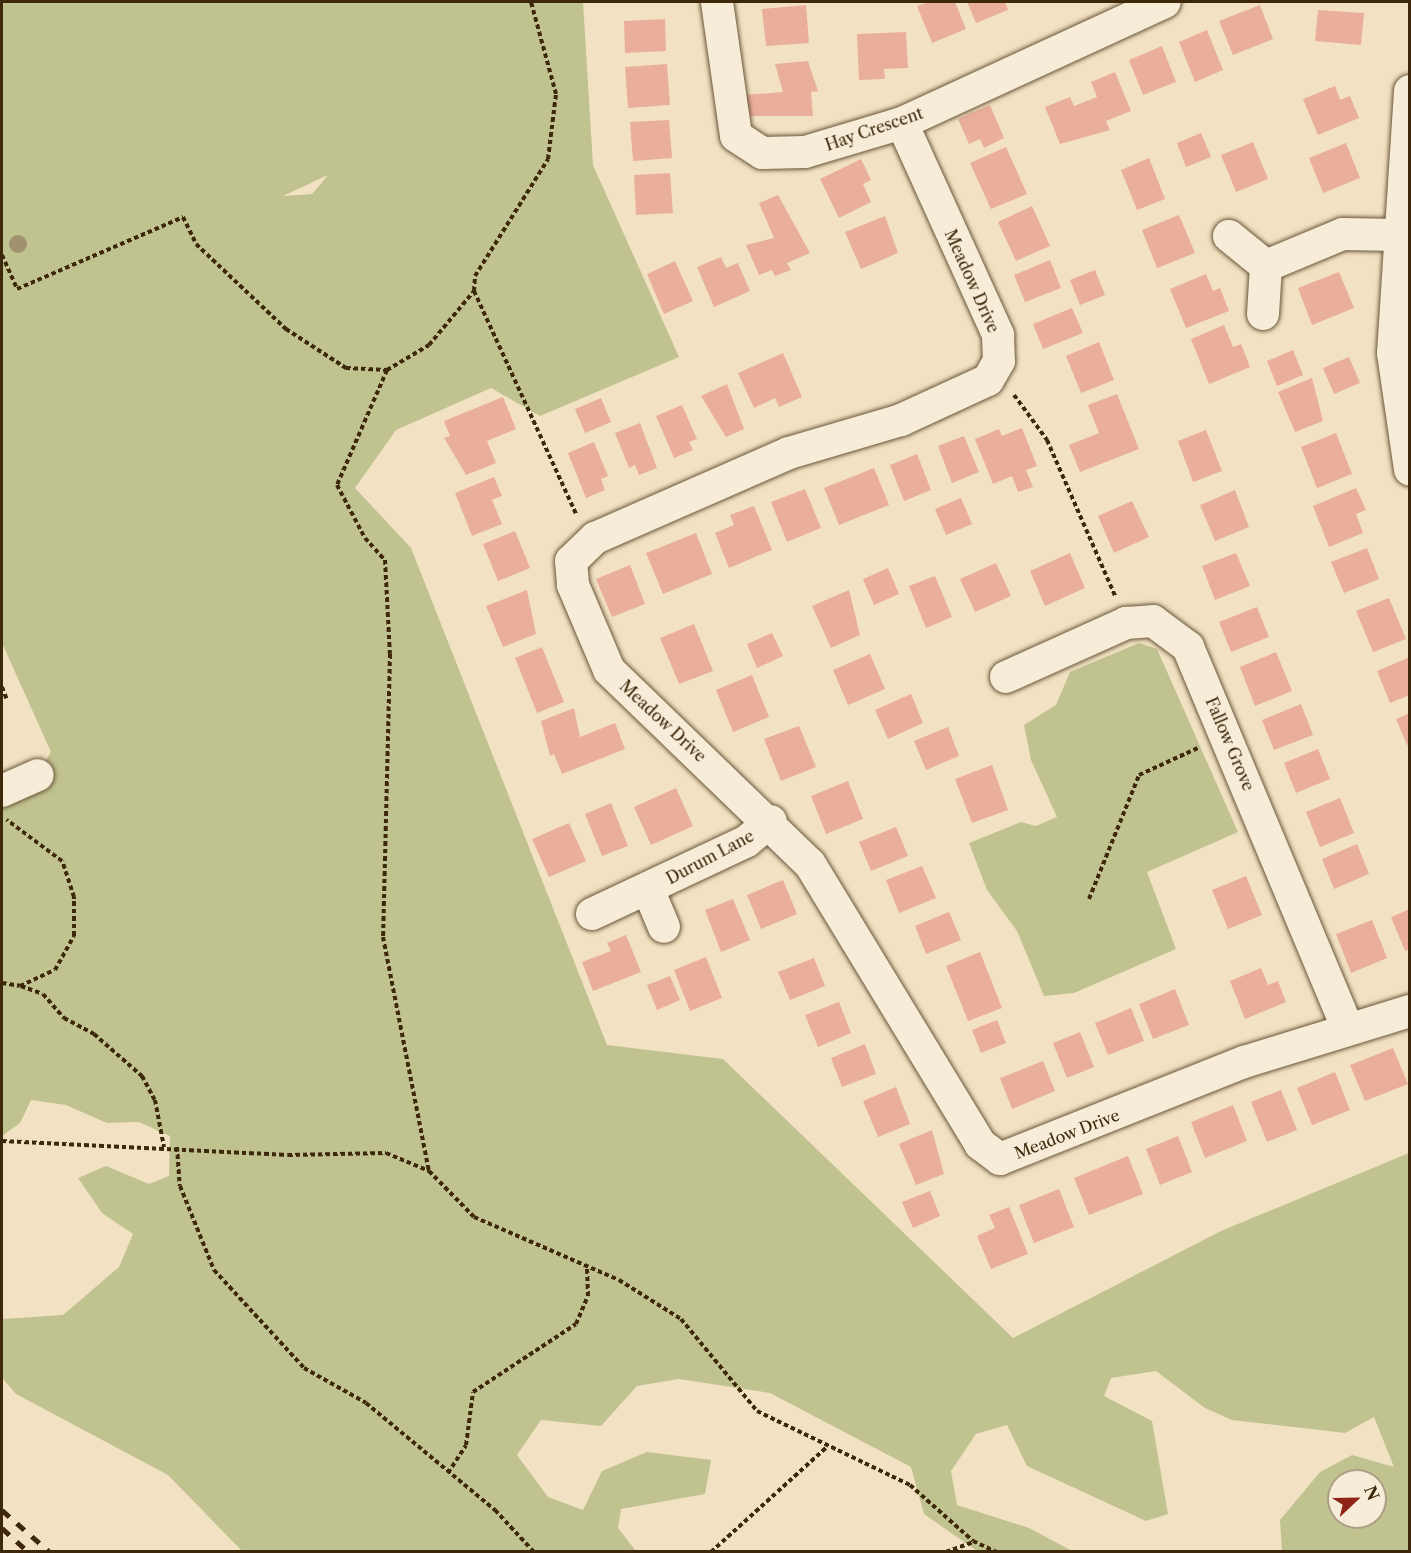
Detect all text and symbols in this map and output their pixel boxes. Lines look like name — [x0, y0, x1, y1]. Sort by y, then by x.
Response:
street label: Hay Crescent — [822, 103, 926, 155]
street label: Meadow Drive — [941, 226, 1003, 336]
street label: Meadow Drive — [616, 676, 710, 766]
street label: Fallow Grove — [1202, 694, 1258, 794]
street label: Durum Lane — [663, 826, 757, 888]
street label: Meadow Drive — [1012, 1105, 1122, 1163]
north arrow — [1327, 1469, 1387, 1529]
text: N — [1360, 1483, 1384, 1503]

